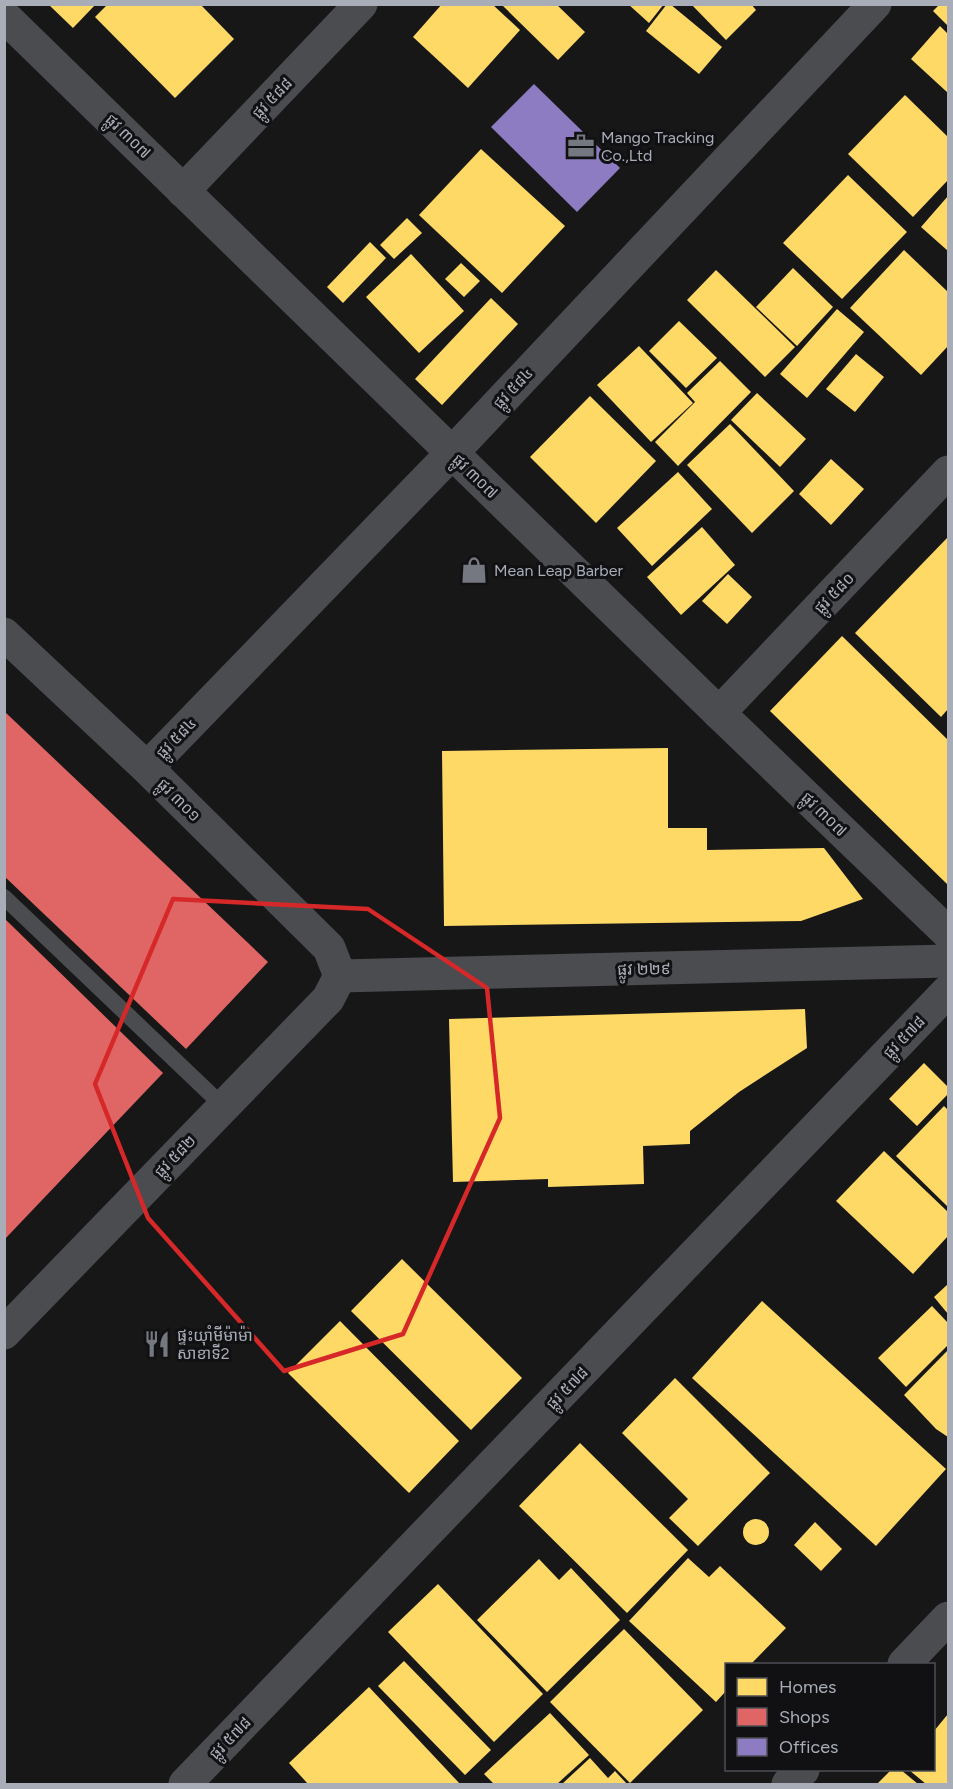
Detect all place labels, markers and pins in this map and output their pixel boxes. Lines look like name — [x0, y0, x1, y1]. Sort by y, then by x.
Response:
place label: Mango Tracking Co.,Ltd — [601, 128, 714, 165]
office icon: Mango Tracking Co.,Ltd — [566, 131, 596, 161]
shop icon: Mean Leap Barber — [459, 555, 489, 585]
place label: Mean Leap Barber — [494, 561, 623, 580]
place label: ផ្ទះយ៉ាំមីម៉ាម៉ា សាខាទី2 — [177, 1325, 253, 1363]
restaurant icon: ផ្ទះយ៉ាំមីម៉ាម៉ា សាខាទី2 — [142, 1329, 172, 1359]

